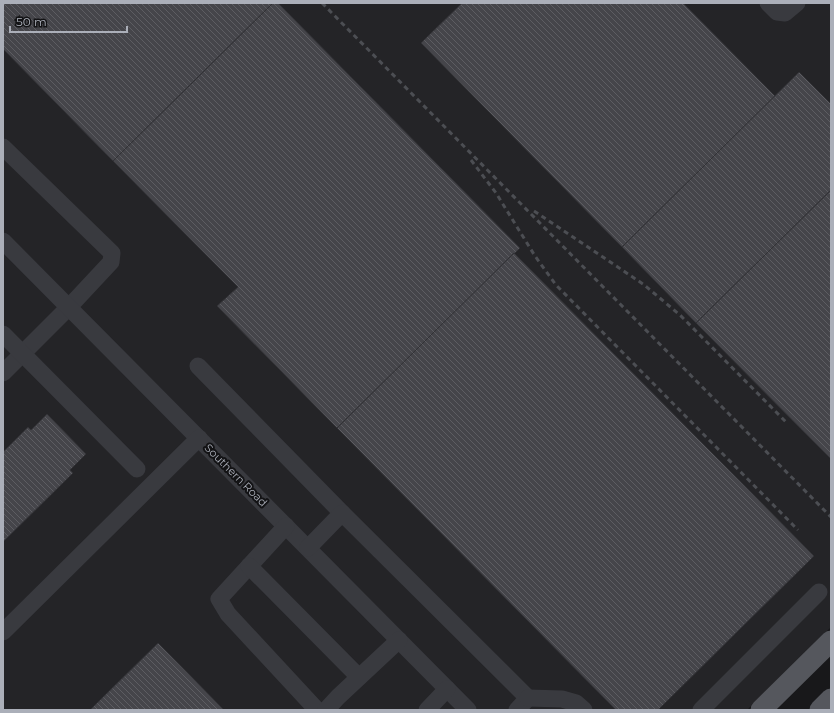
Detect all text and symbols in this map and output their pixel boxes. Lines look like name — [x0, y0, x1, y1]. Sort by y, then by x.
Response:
scale bar — [10, 8, 127, 34]
text: 50 m — [16, 14, 47, 29]
street label: Southern Road — [202, 441, 270, 509]

